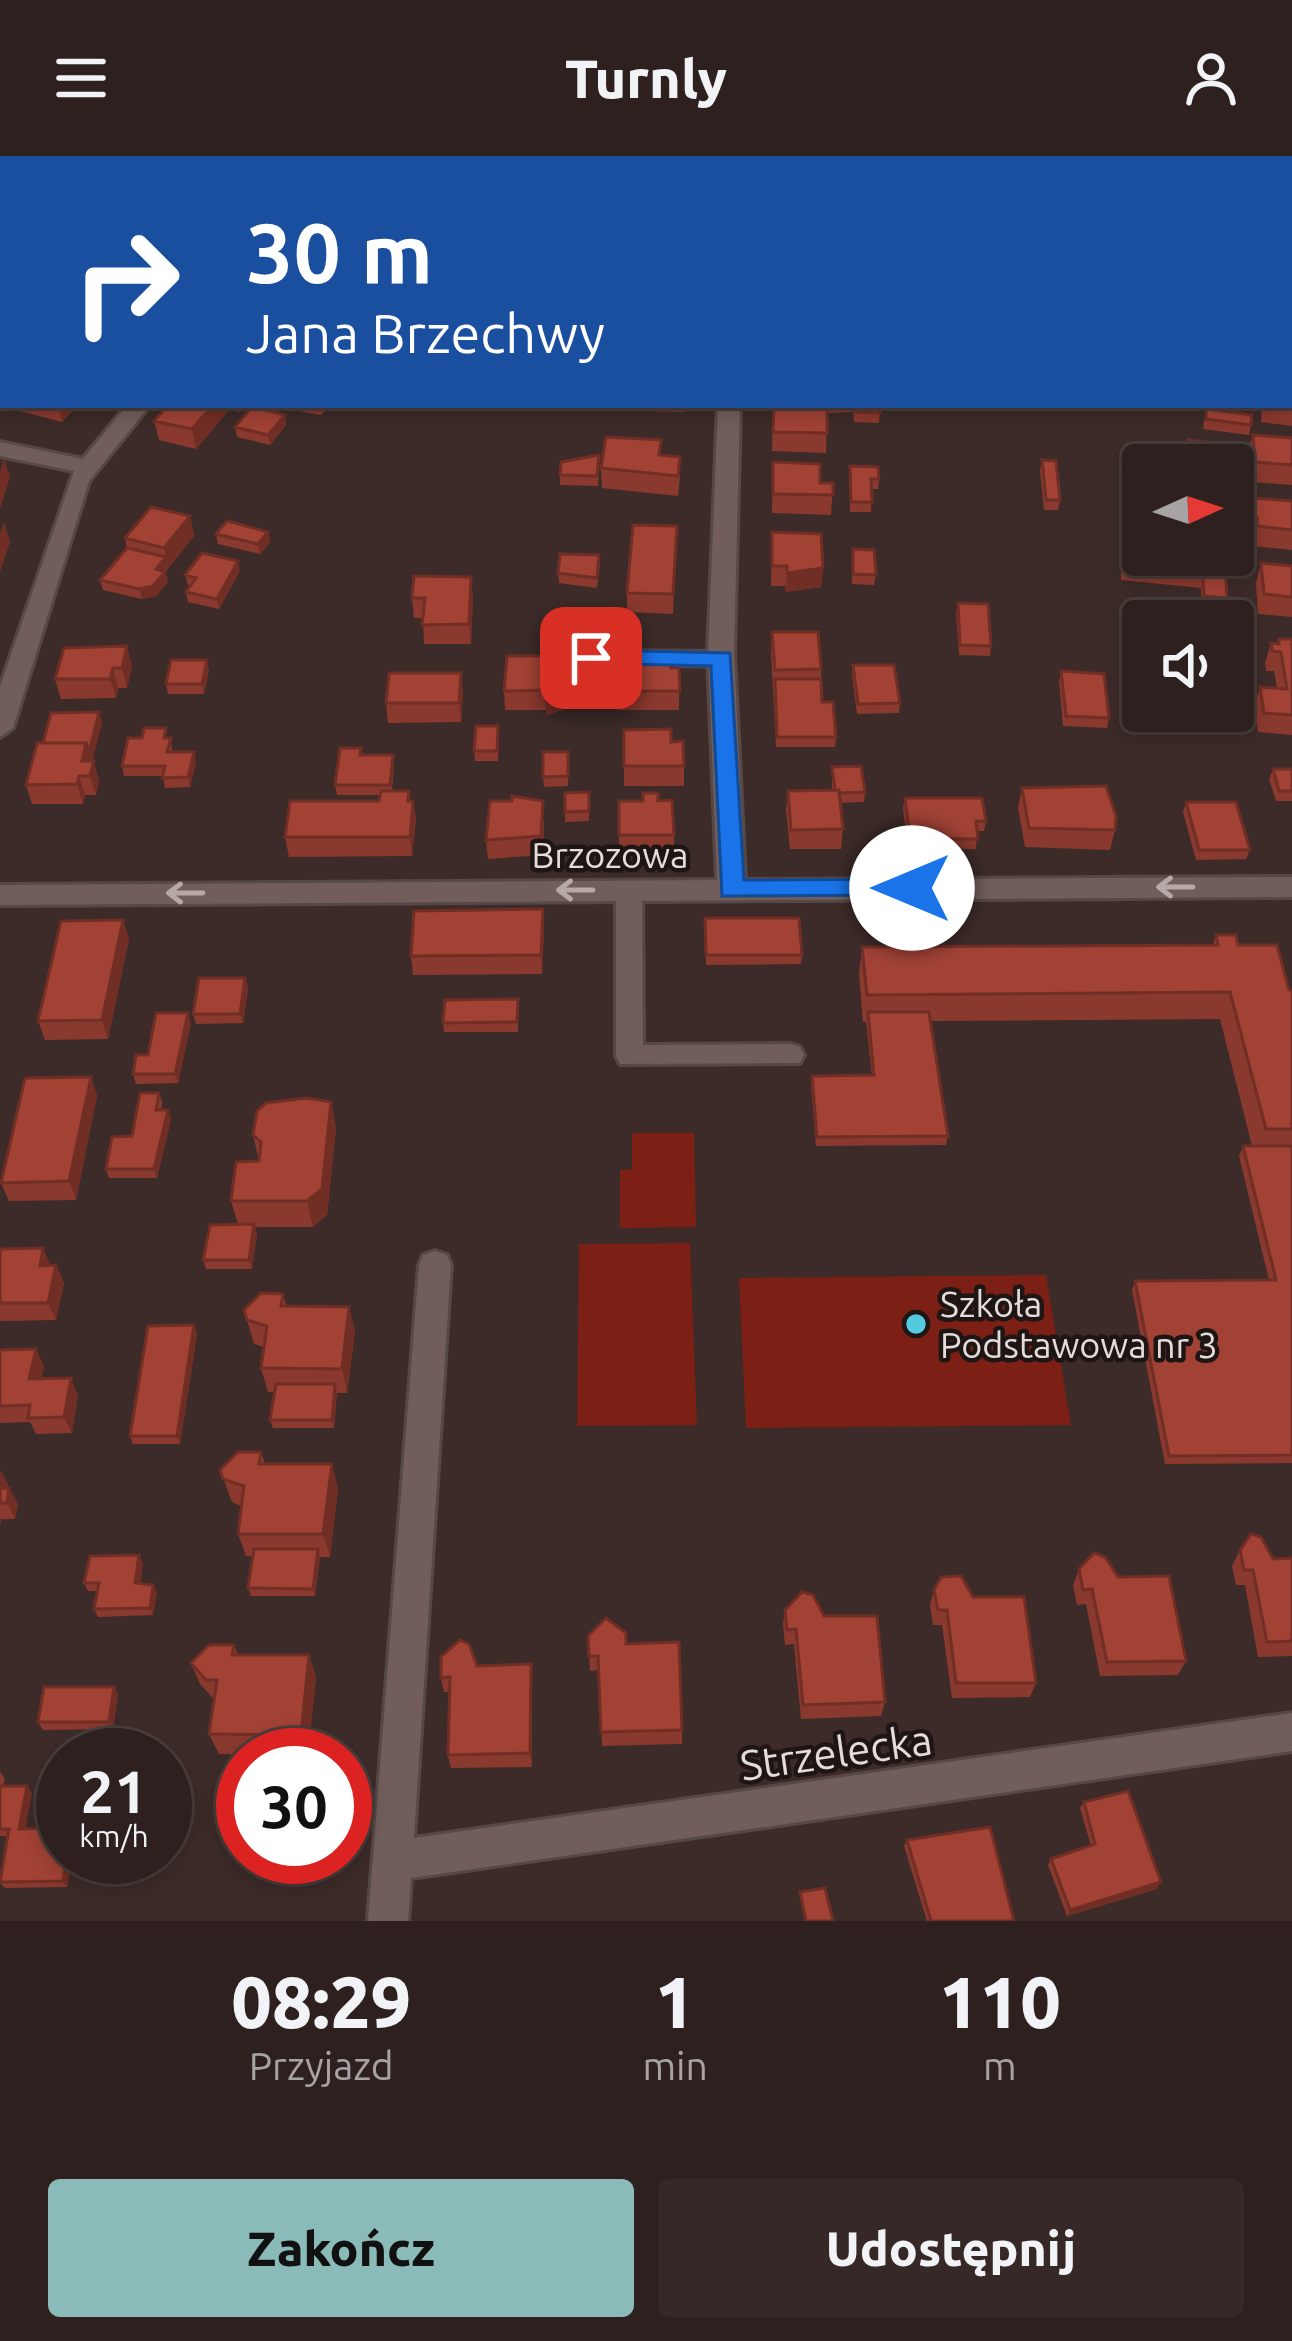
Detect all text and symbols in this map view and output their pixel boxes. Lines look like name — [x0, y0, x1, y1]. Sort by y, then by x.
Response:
icon: menu — [48, 45, 114, 111]
icon: person — [1178, 45, 1244, 111]
text: Turnly — [565, 48, 727, 108]
icon: right — [48, 204, 204, 360]
text: 30 m — [246, 205, 433, 299]
text: Jana Brzechwy — [246, 303, 605, 363]
north arrow — [1122, 444, 1254, 576]
map controls — [1122, 444, 1254, 732]
button: sound — [1122, 600, 1254, 732]
pin — [540, 607, 642, 709]
icon: arrive — [558, 625, 624, 691]
position arrow — [849, 825, 975, 951]
street label: Brzozowa — [531, 834, 689, 875]
one-way arrow — [1156, 876, 1195, 898]
one-way arrow — [556, 879, 595, 901]
one-way arrow — [166, 882, 205, 904]
place label: Szkoła Podstawowa nr 3 — [940, 1283, 1218, 1365]
marker: Szkoła Podstawowa nr 3 — [903, 1311, 929, 1337]
street label: Strzelecka — [737, 1715, 935, 1789]
speed limit sign: 30 — [216, 1728, 372, 1884]
text: 21 — [80, 1757, 148, 1824]
text: km/h — [79, 1819, 149, 1853]
text: 08:29 — [231, 1961, 411, 2042]
text: 1 — [655, 1961, 695, 2042]
text: 110 — [939, 1961, 1061, 2042]
text: Przyjazd — [249, 2044, 394, 2087]
text: min — [642, 2044, 708, 2087]
text: m — [983, 2044, 1017, 2087]
button: Zakończ — [48, 2179, 634, 2317]
button: Udostępnij — [658, 2179, 1244, 2317]

